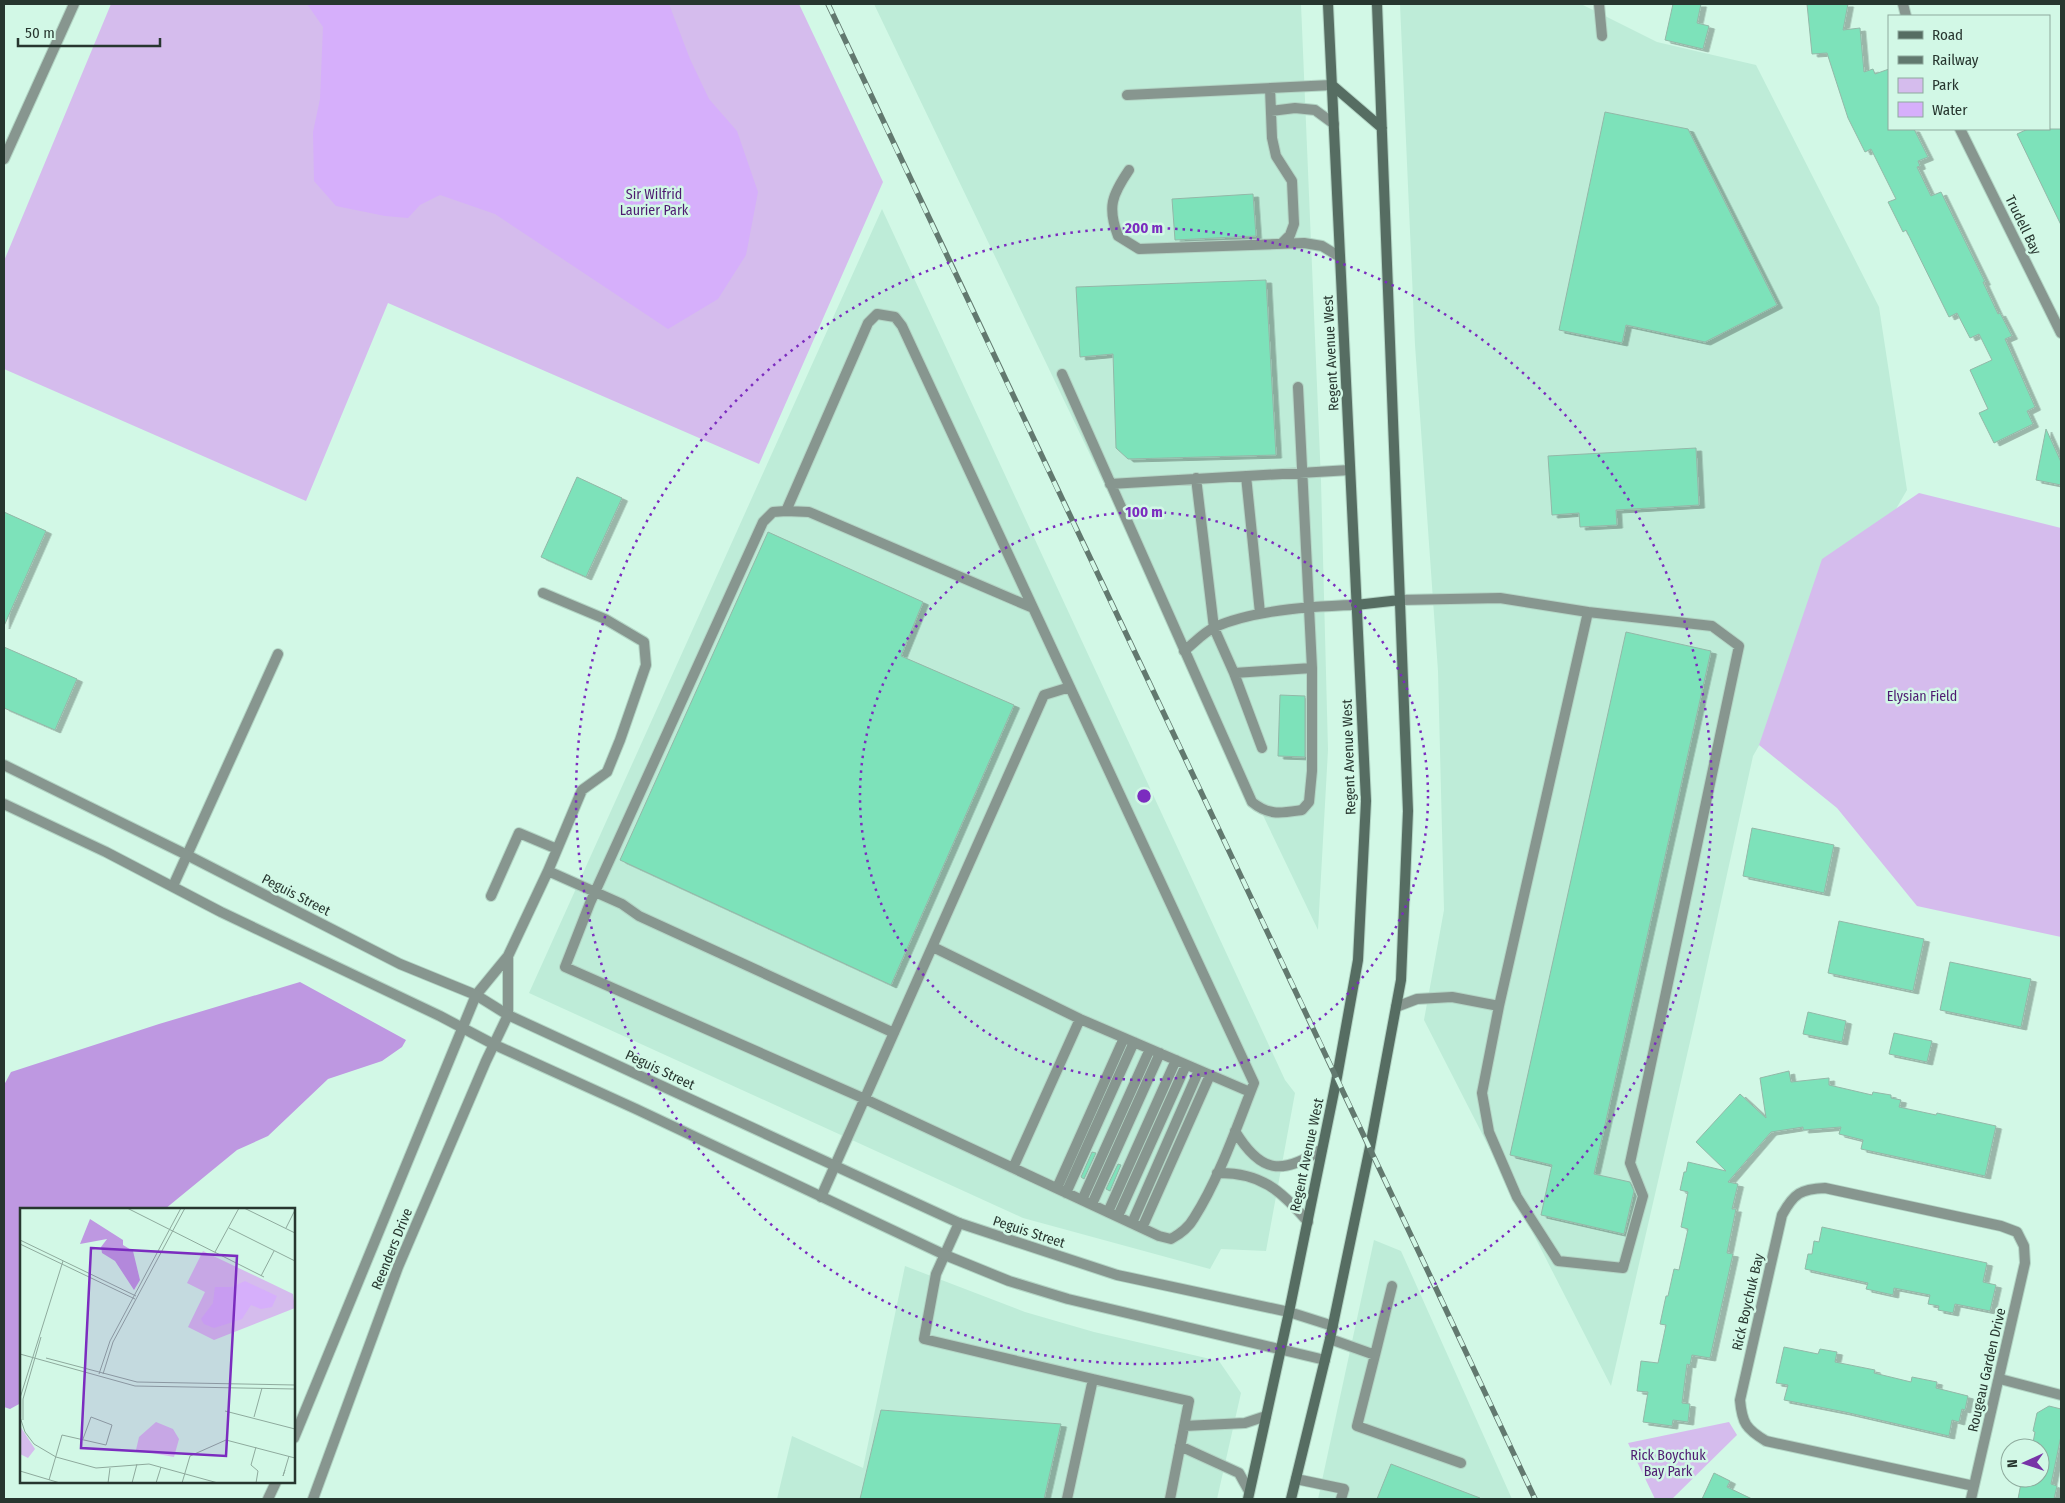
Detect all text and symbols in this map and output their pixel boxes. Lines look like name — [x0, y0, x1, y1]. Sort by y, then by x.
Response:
scale bar — [18, 15, 160, 47]
legend — [1888, 15, 2050, 130]
text: 50 m — [25, 24, 55, 42]
text: Road — [1932, 26, 1963, 44]
text: Railway — [1932, 51, 1979, 69]
text: Park — [1932, 76, 1959, 94]
text: Water — [1932, 101, 1968, 119]
park label: Sir Wilfrid Laurier Park — [620, 186, 689, 219]
street label: Trudell Bay — [2001, 193, 2045, 258]
text: 200 m — [1124, 219, 1163, 237]
street label: Regent Avenue West — [1319, 294, 1343, 411]
text: 100 m — [1125, 503, 1163, 521]
park label: Elysian Field — [1887, 688, 1957, 705]
street label: Regent Avenue West — [1338, 698, 1360, 815]
centre of rings — [1135, 787, 1153, 805]
street label: Peguis Street — [259, 870, 334, 920]
street label: Peguis Street — [623, 1046, 698, 1094]
street label: Regent Avenue West — [1287, 1096, 1327, 1214]
street label: Reenders Drive — [368, 1206, 416, 1292]
inset map — [20, 1208, 295, 1483]
street label: Peguis Street — [991, 1212, 1068, 1252]
street label: Rick Boychuk Bay — [1729, 1251, 1768, 1352]
street label: Rougeau Garden Drive — [1964, 1306, 2010, 1434]
north arrow — [2000, 1438, 2050, 1488]
park label: Rick Boychuk Bay Park — [1630, 1447, 1706, 1480]
text: N — [2004, 1459, 2021, 1468]

